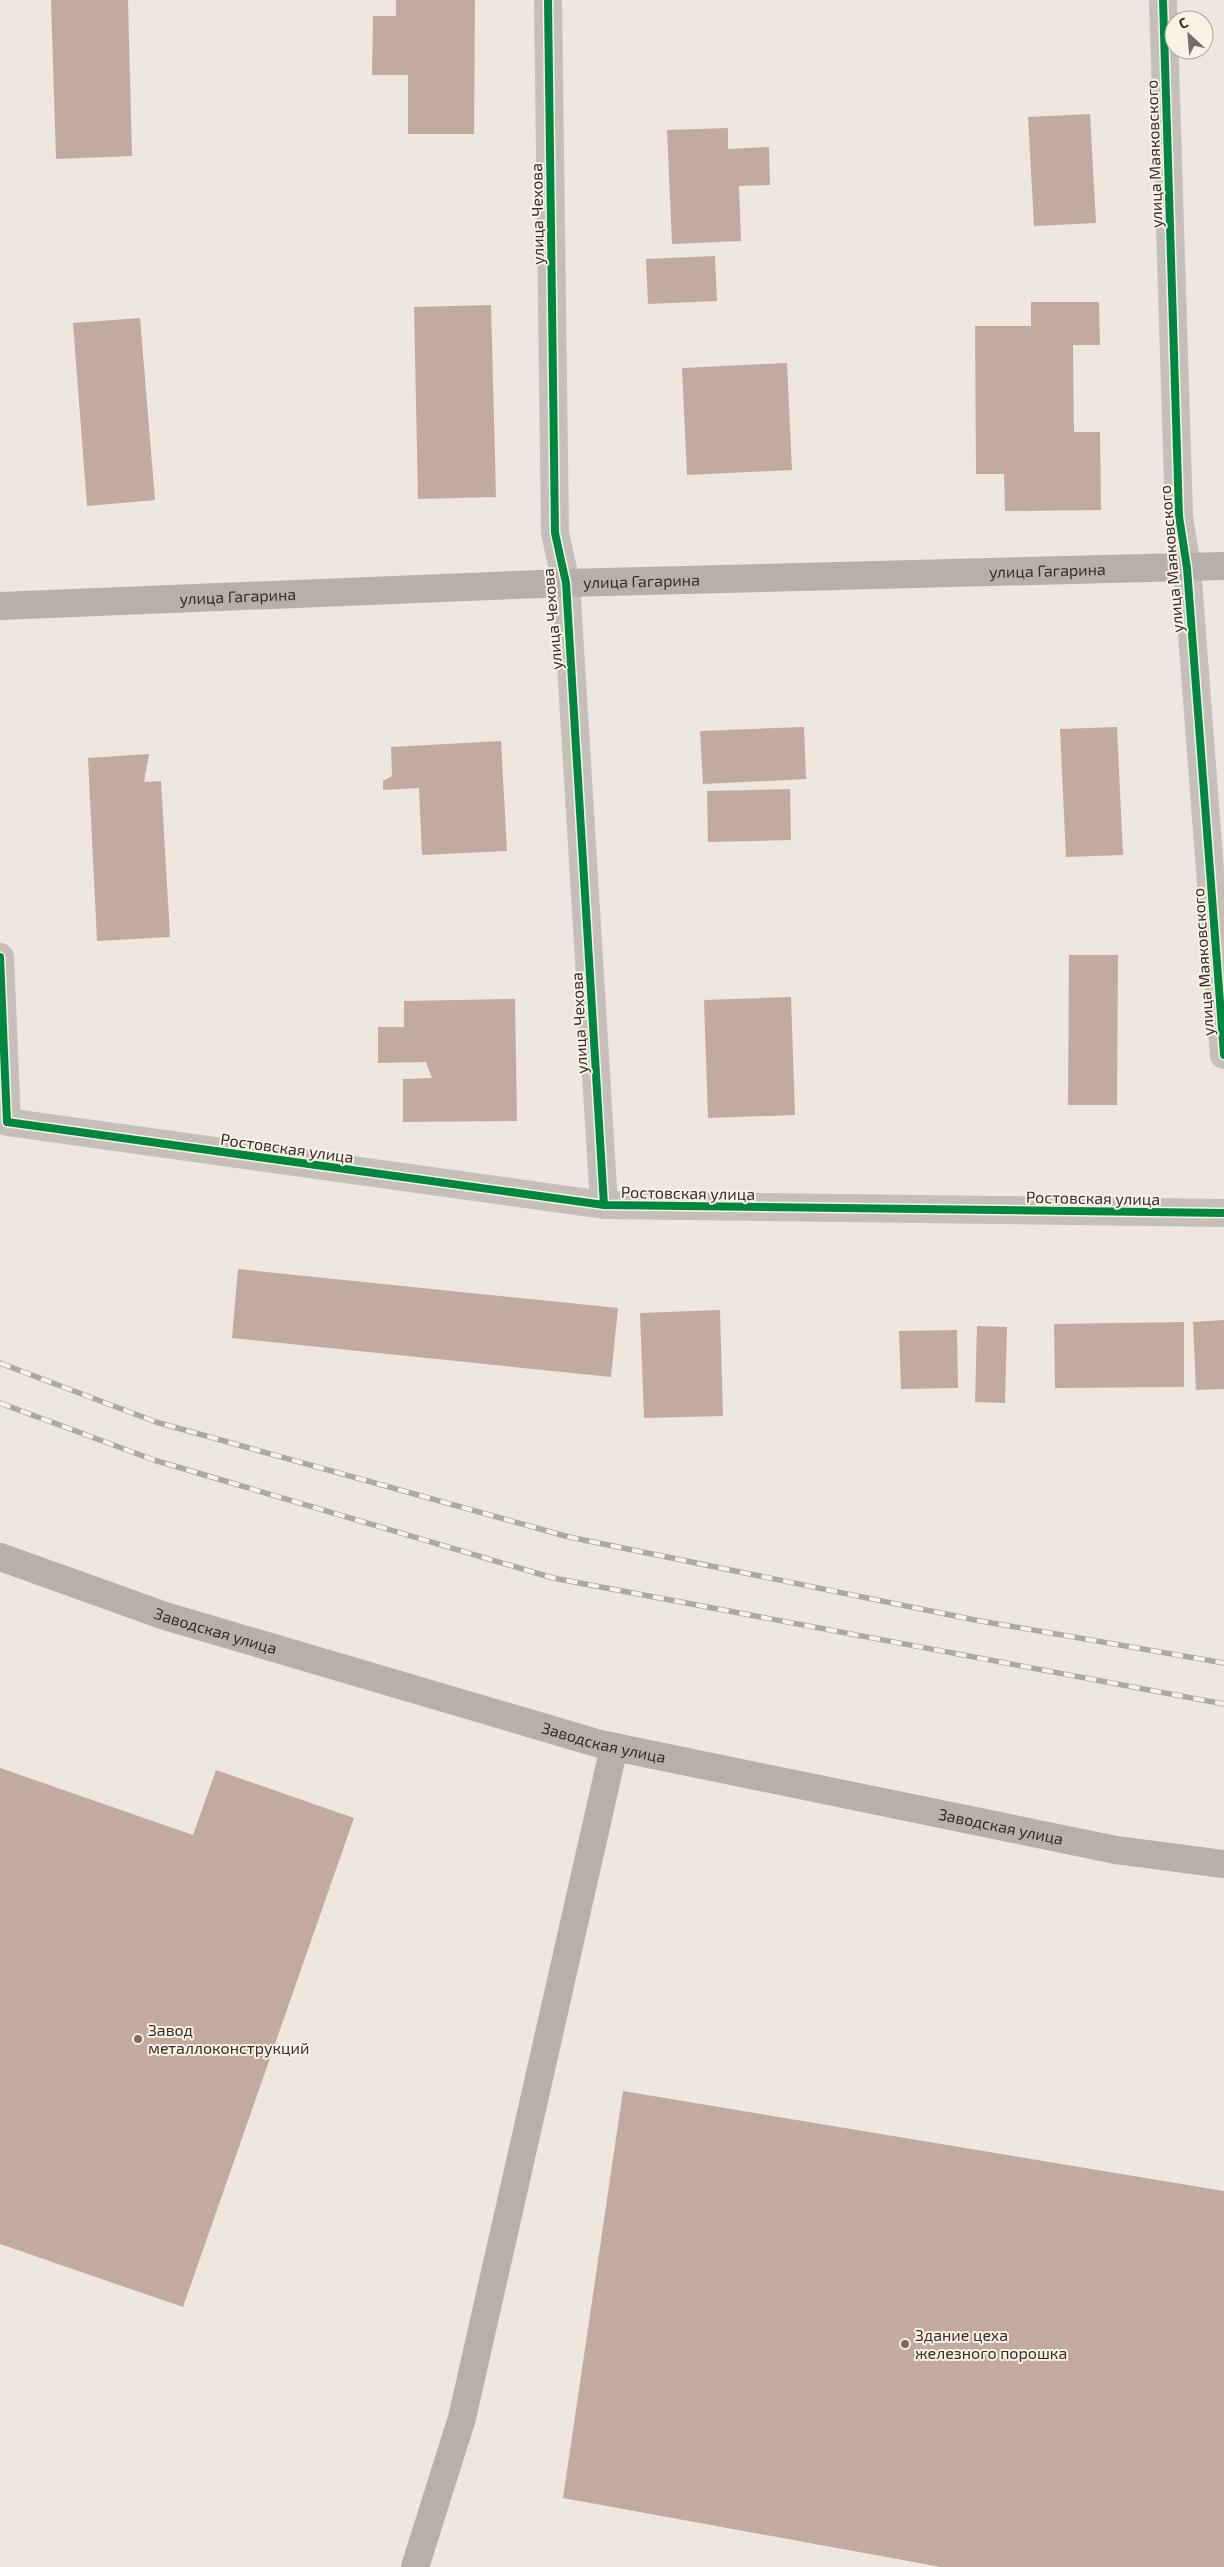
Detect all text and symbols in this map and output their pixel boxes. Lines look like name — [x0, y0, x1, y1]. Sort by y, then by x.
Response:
north arrow — [1164, 10, 1214, 60]
text: С — [1176, 13, 1191, 32]
street label: улица Маяковского — [1141, 80, 1167, 228]
street label: улица Чехова — [526, 163, 548, 265]
street label: улица Маяковского — [1155, 484, 1187, 634]
street label: улица Гагарина — [989, 559, 1106, 582]
street label: улица Чехова — [538, 567, 566, 671]
street label: улица Гагарина — [583, 570, 700, 593]
street label: улица Гагарина — [179, 584, 296, 609]
street label: улица Маяковского — [1188, 887, 1218, 1037]
street label: улица Чехова — [566, 972, 592, 1074]
street label: Ростовская улица — [219, 1129, 355, 1167]
street label: Ростовская улица — [621, 1182, 755, 1204]
street label: Ростовская улица — [1026, 1187, 1160, 1209]
street label: Заводская улица — [152, 1603, 279, 1657]
street label: Заводская улица — [540, 1717, 668, 1766]
street label: Заводская улица — [937, 1804, 1065, 1848]
place label: Завод металлоконструкций — [148, 2020, 309, 2058]
marker: Завод металлоконструкций — [132, 2033, 144, 2045]
place label: Здание цеха железного порошка — [915, 2325, 1067, 2362]
marker: Здание цеха железного порошка — [899, 2338, 911, 2350]

